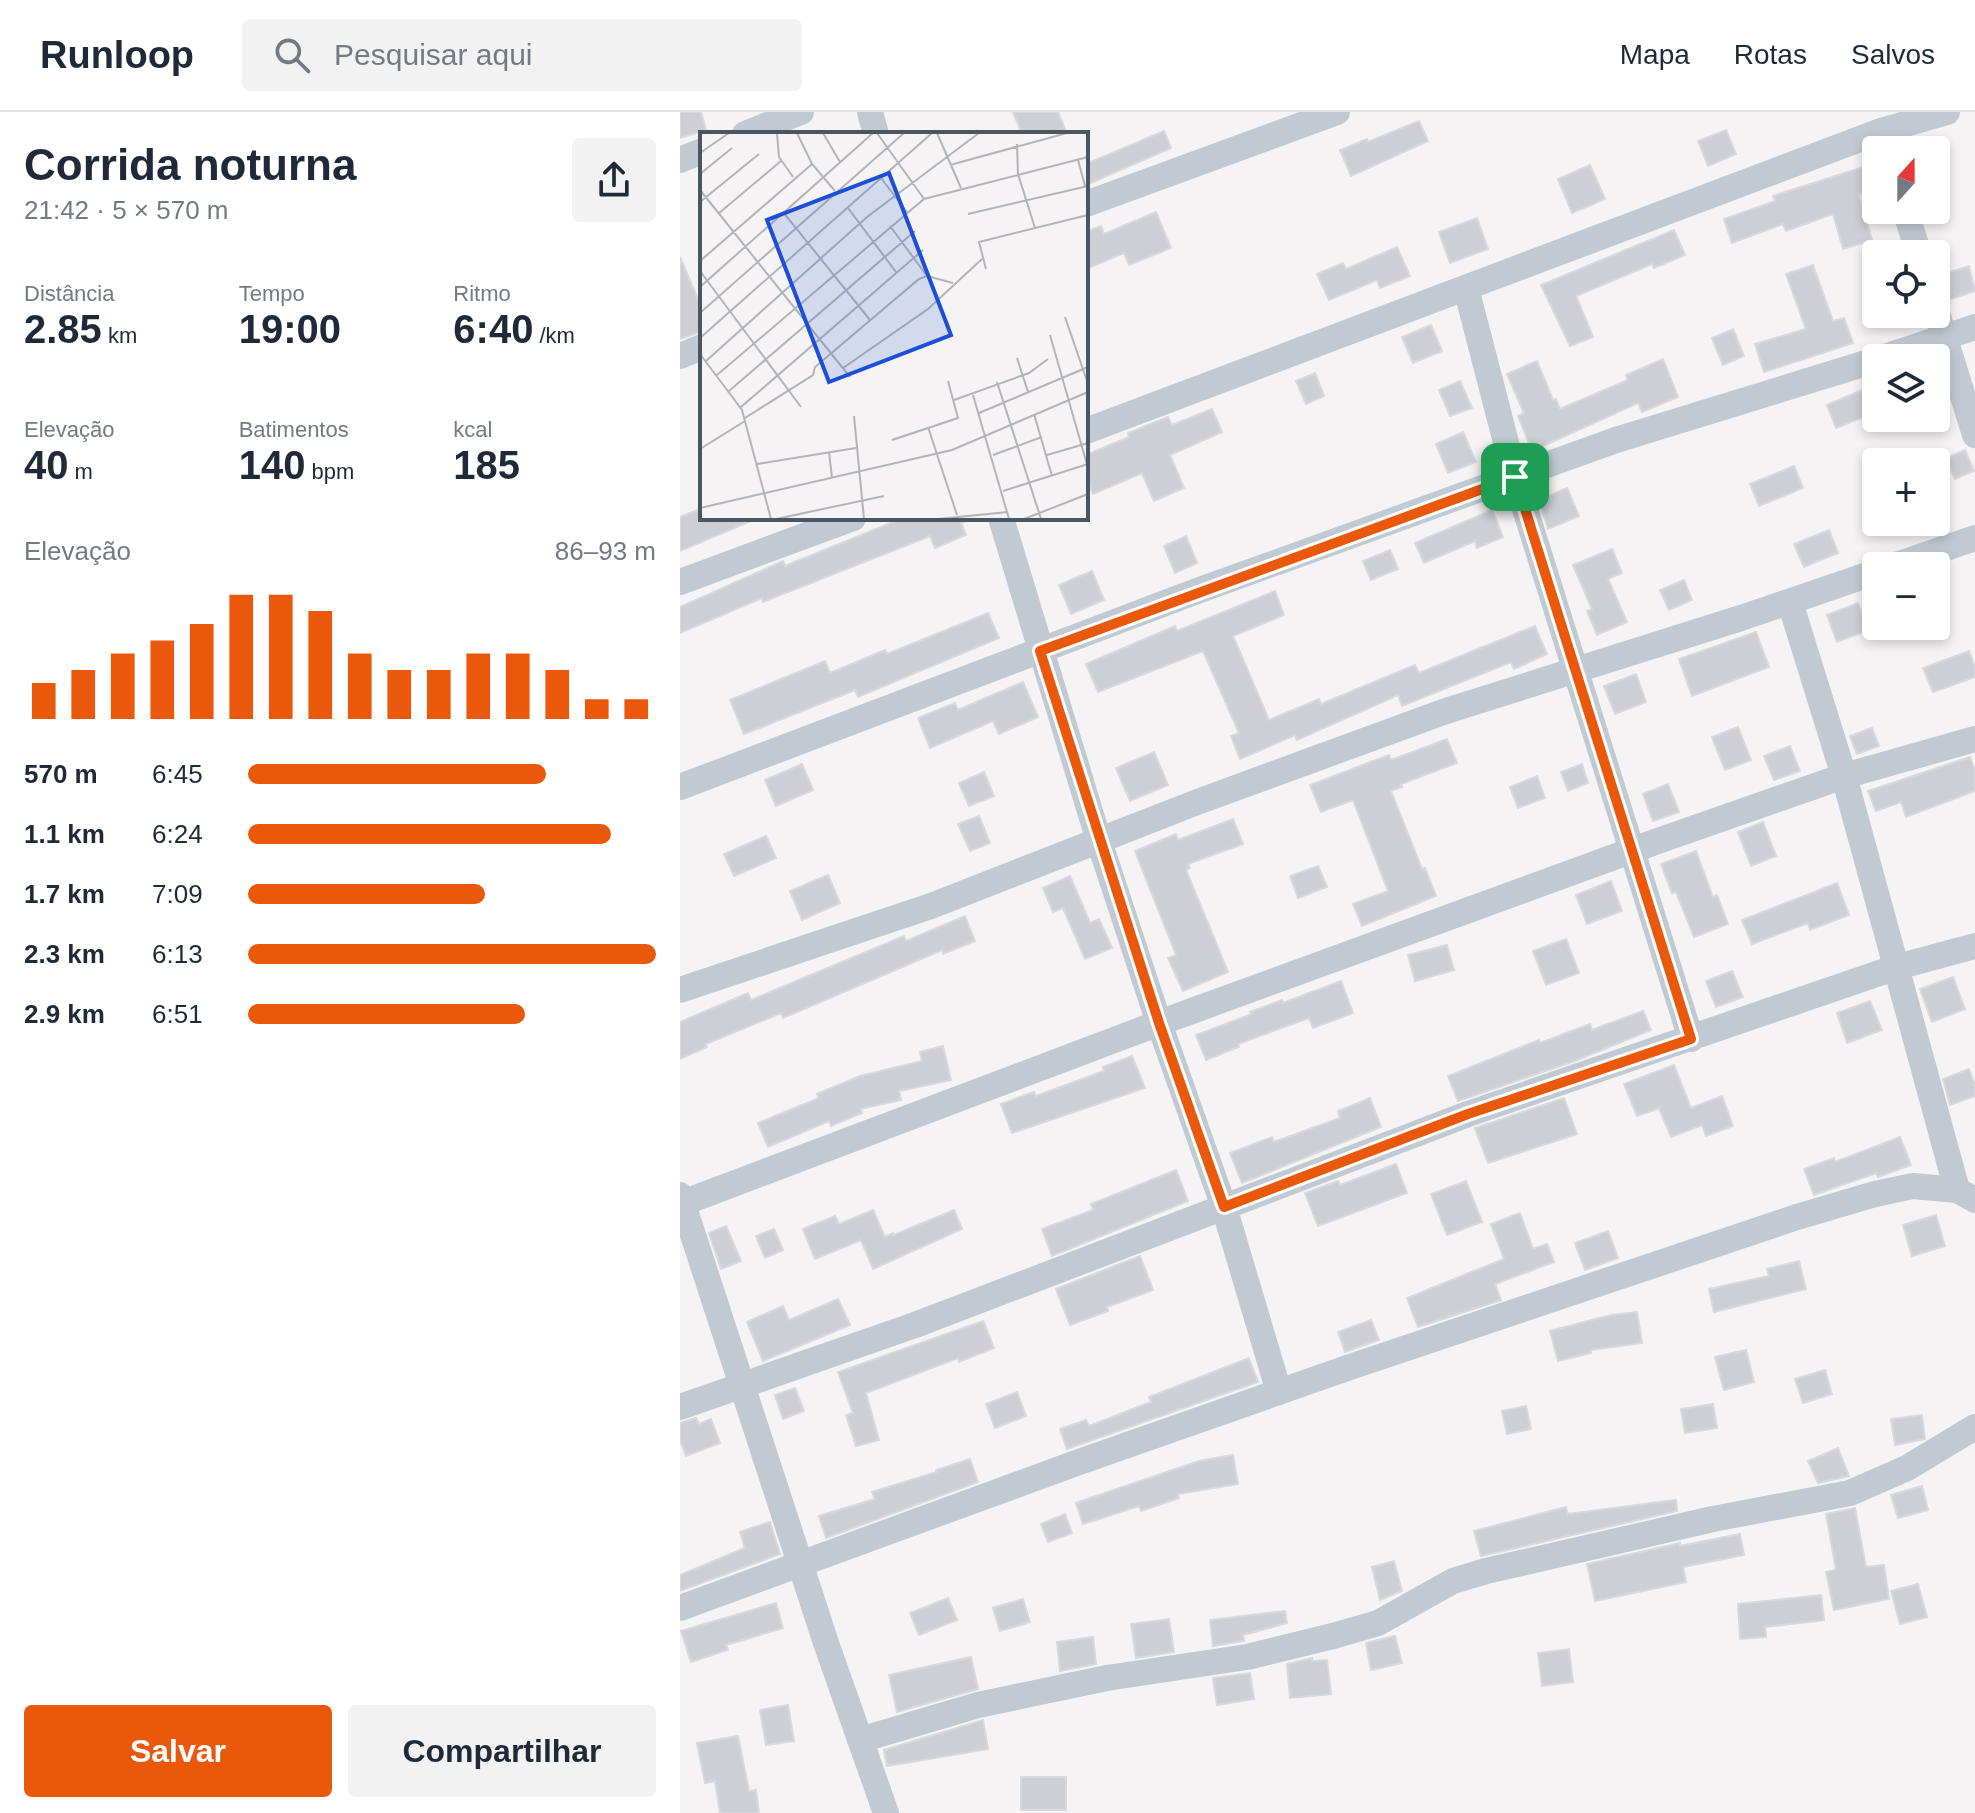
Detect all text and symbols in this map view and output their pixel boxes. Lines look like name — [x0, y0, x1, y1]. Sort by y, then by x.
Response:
search box — [242, 19, 802, 91]
icon: search — [270, 33, 314, 77]
text: Runloop — [40, 34, 194, 76]
text: Pesquisar aqui — [334, 38, 533, 71]
text: Mapa — [1620, 39, 1690, 70]
text: Rotas — [1734, 39, 1807, 70]
text: Salvos — [1851, 39, 1935, 70]
inset map — [700, 132, 1088, 520]
north arrow — [1862, 136, 1950, 224]
map controls — [1862, 136, 1950, 640]
button: share — [572, 138, 656, 222]
text: Corrida noturna — [24, 140, 356, 189]
text: 21:42 · 5 × 570 m — [24, 195, 229, 225]
button: locate — [1862, 240, 1950, 328]
text: Distância — [24, 281, 114, 306]
text: Tempo — [239, 281, 305, 306]
text: Ritmo — [453, 281, 511, 306]
text: 2.85 — [24, 307, 102, 351]
text: 19:00 — [239, 307, 341, 351]
text: 6:40 — [453, 307, 533, 351]
text: km — [102, 323, 137, 348]
text: /km — [533, 323, 575, 348]
button: layers — [1862, 344, 1950, 432]
text: Elevação — [24, 417, 115, 442]
text: Batimentos — [239, 417, 349, 442]
text: kcal — [453, 417, 492, 442]
text: 40 — [24, 443, 69, 487]
text: 140 — [239, 443, 305, 487]
text: 185 — [453, 443, 520, 487]
pin — [1481, 443, 1549, 511]
button: + — [1862, 448, 1950, 536]
icon: arrive — [1493, 455, 1537, 499]
text: m — [69, 459, 93, 484]
text: bpm — [305, 459, 354, 484]
text: Elevação — [24, 536, 131, 566]
text: 86–93 m — [555, 536, 656, 566]
button: − — [1862, 552, 1950, 640]
text: 570 m — [24, 759, 98, 789]
text: 6:45 — [152, 759, 203, 789]
text: 1.1 km — [24, 819, 105, 849]
text: 6:24 — [152, 819, 203, 849]
text: 1.7 km — [24, 879, 105, 909]
text: 7:09 — [152, 879, 203, 909]
text: 2.3 km — [24, 939, 105, 969]
text: 6:13 — [152, 939, 203, 969]
text: 2.9 km — [24, 999, 105, 1029]
text: 6:51 — [152, 999, 203, 1029]
button: Salvar — [24, 1705, 332, 1797]
button: Compartilhar — [348, 1705, 656, 1797]

